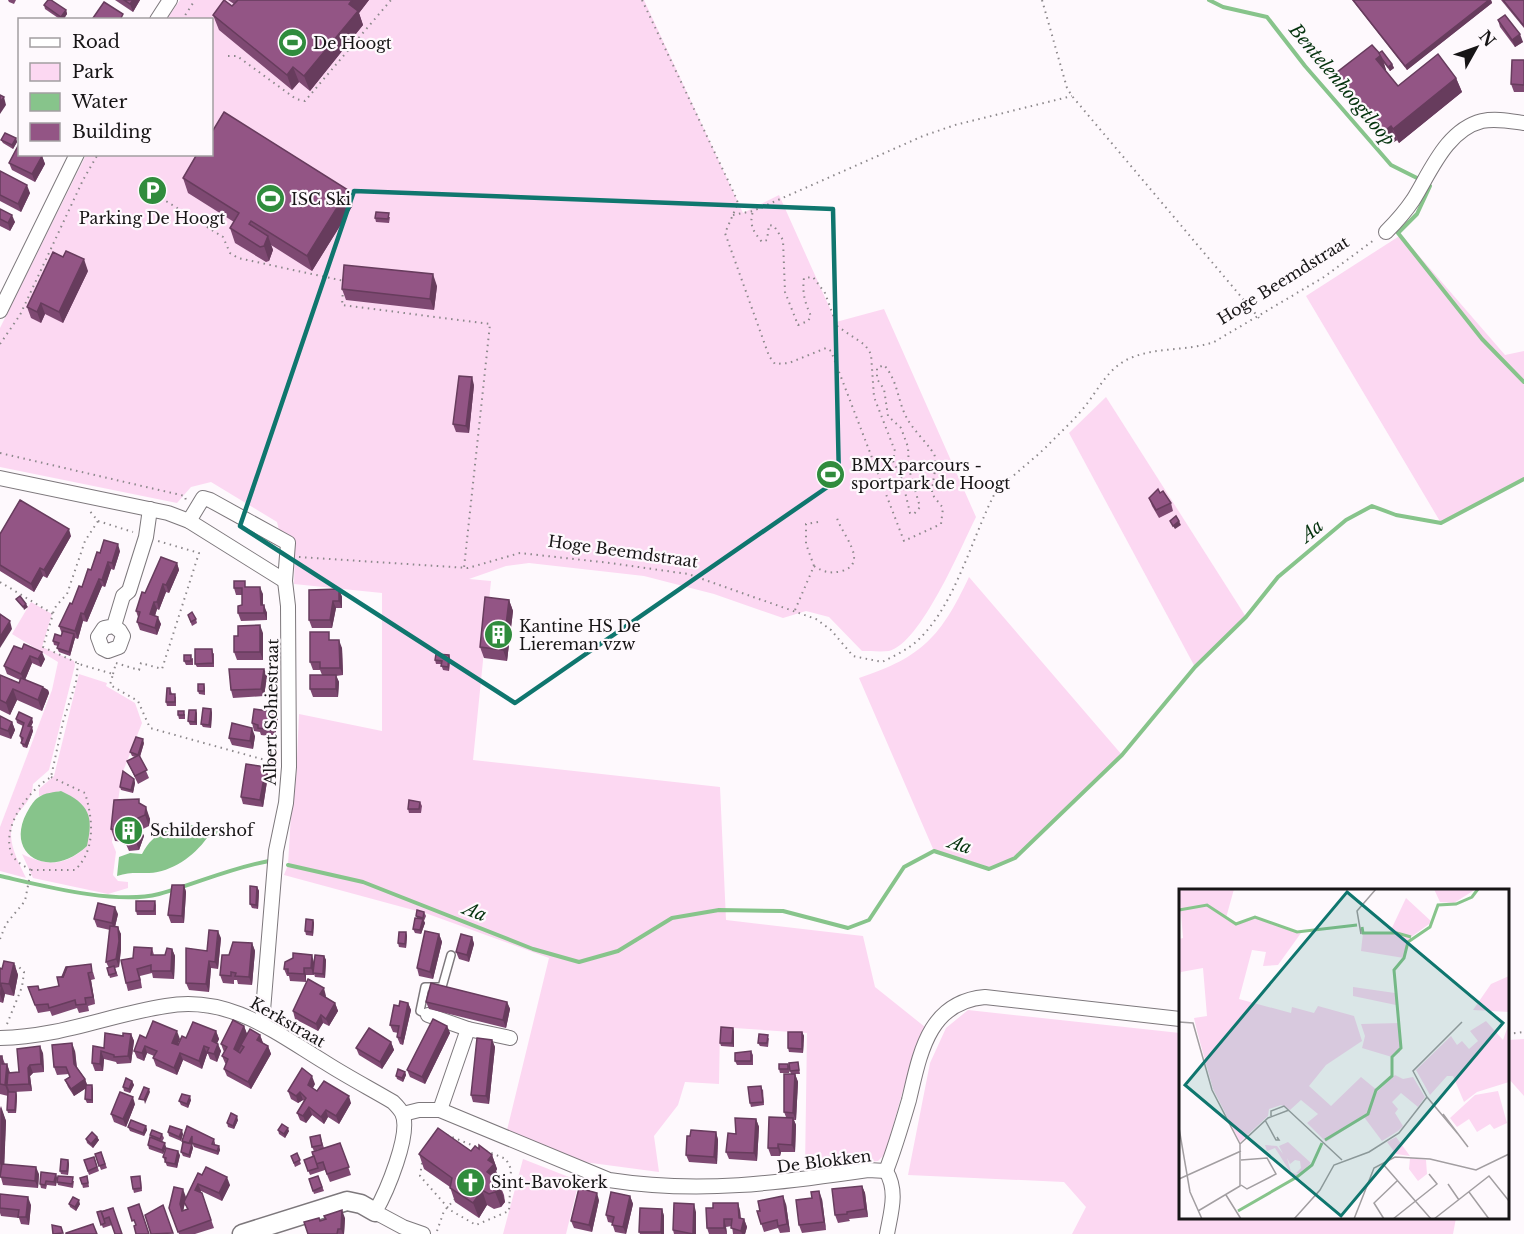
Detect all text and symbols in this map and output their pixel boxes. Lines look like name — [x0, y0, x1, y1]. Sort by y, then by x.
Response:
legend — [18, 18, 213, 156]
north arrow — [1446, 18, 1506, 78]
water label: Bentelenhoogtloop — [1284, 19, 1400, 151]
text: N — [1475, 26, 1500, 51]
sports icon: De Hoogt — [276, 27, 308, 59]
text: Road — [72, 31, 120, 53]
place label: De Hoogt — [313, 33, 392, 53]
text: Park — [72, 61, 114, 83]
text: Water — [71, 91, 128, 113]
text: Building — [72, 121, 151, 143]
parking icon: Parking De Hoogt — [136, 174, 168, 206]
sports icon: ISC Ski — [254, 183, 286, 215]
place label: ISC Ski — [291, 189, 352, 209]
place label: Parking De Hoogt — [79, 208, 225, 228]
street label: Hoge Beemdstraat — [1214, 231, 1352, 329]
place label: BMX parcours - sportpark de Hoogt — [851, 455, 1010, 493]
sports icon: BMX parcours - sportpark de Hoogt — [814, 458, 846, 490]
water label: Aa — [1295, 515, 1328, 548]
street label: Hoge Beemdstraat — [547, 531, 699, 571]
place label: Kantine HS De Liereman vzw — [519, 616, 641, 654]
building icon: Kantine HS De Liereman vzw — [482, 619, 514, 651]
street label: Albert Sohiestraat — [260, 639, 282, 786]
building icon: Schildershof — [113, 814, 145, 846]
place label: Schildershof — [150, 820, 256, 840]
water label: Aa — [944, 830, 974, 859]
inset map — [1179, 889, 1509, 1219]
water label: Aa — [458, 897, 490, 926]
street label: Kerkstraat — [247, 992, 329, 1052]
street label: De Blokken — [776, 1145, 872, 1177]
church icon: Sint-Bavokerk — [454, 1166, 486, 1198]
place label: Sint-Bavokerk — [491, 1172, 608, 1192]

